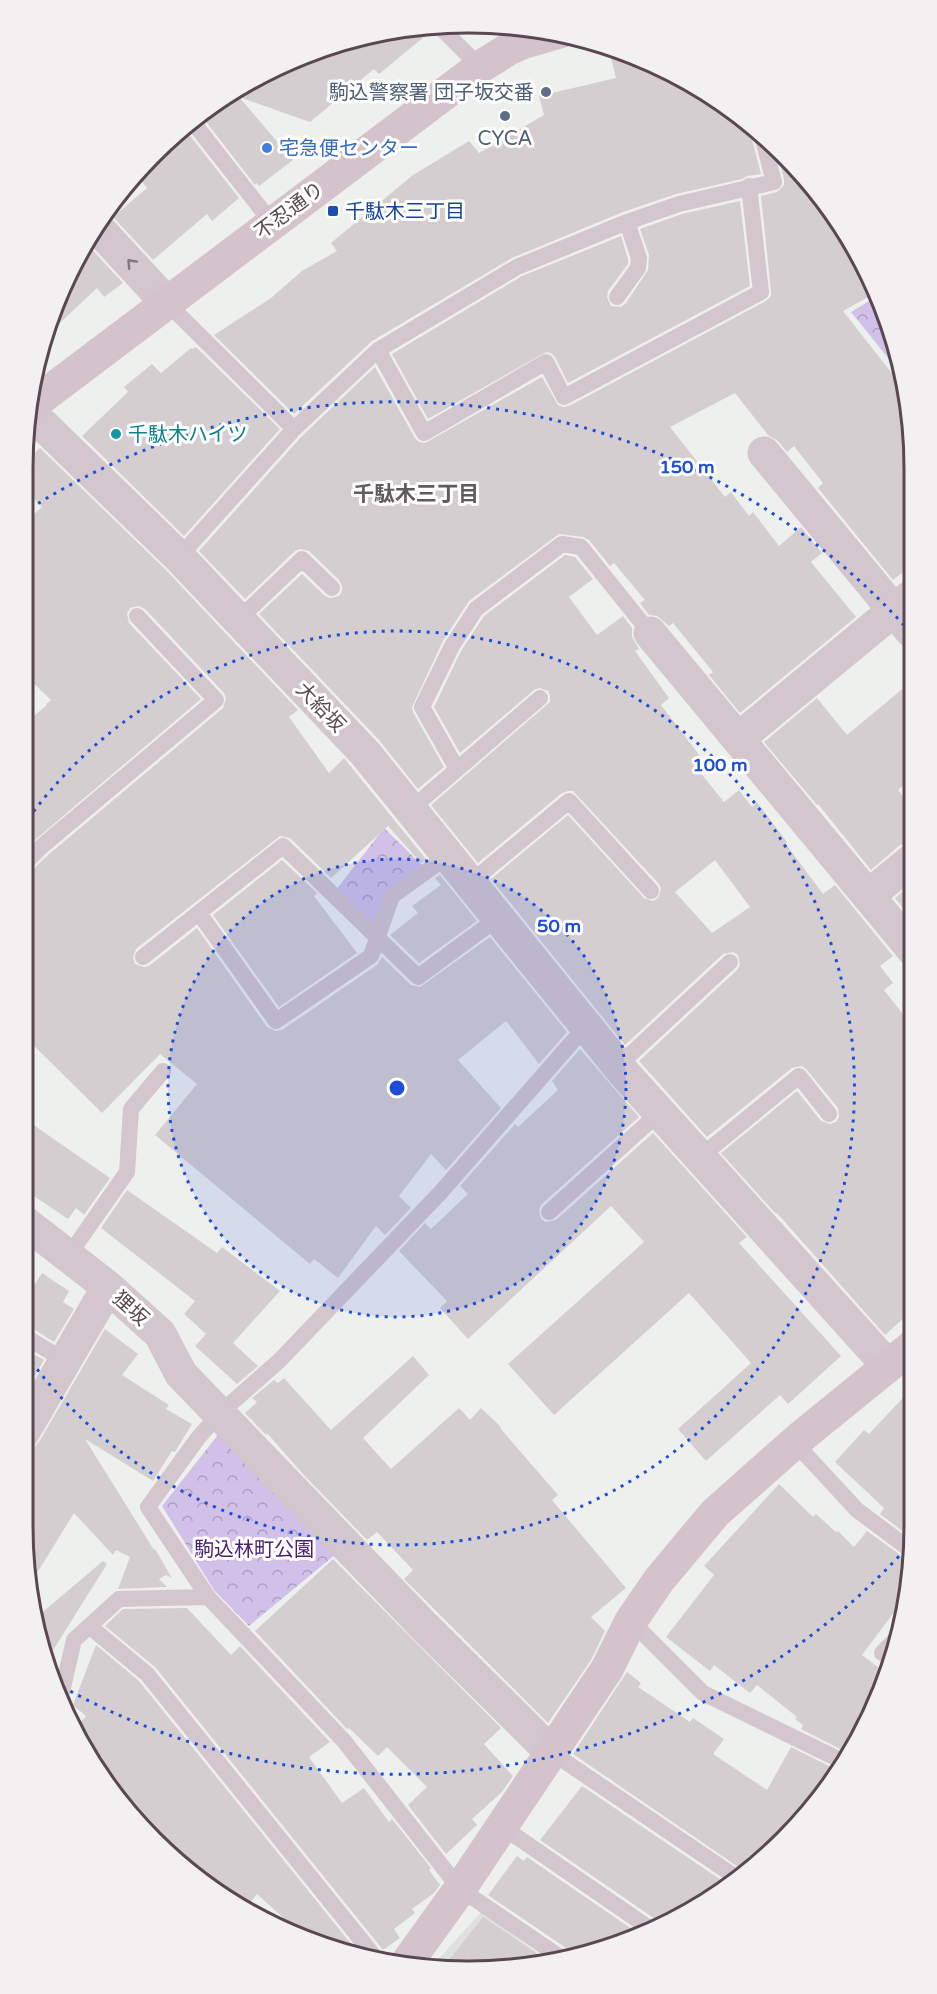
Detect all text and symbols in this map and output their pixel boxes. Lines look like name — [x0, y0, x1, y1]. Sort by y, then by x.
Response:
place label: 駒込警察署 団子坂交番 — [329, 81, 534, 105]
marker: 駒込警察署 団子坂交番 — [539, 85, 553, 99]
marker: CYCA — [498, 109, 512, 123]
place label: CYCA — [478, 127, 532, 151]
place label: 宅急便センター — [279, 137, 419, 161]
marker: 宅急便センター — [260, 141, 274, 155]
street label: 不忍通り — [250, 177, 329, 244]
place label: 千駄木三丁目 — [345, 200, 465, 224]
marker: 千駄木三丁目 — [326, 204, 340, 218]
one-way arrow — [127, 260, 138, 270]
place label: 千駄木ハイツ — [128, 423, 248, 447]
marker: 千駄木ハイツ — [109, 427, 123, 441]
text: 150 m — [659, 456, 715, 478]
district label: 千駄木三丁目 — [353, 482, 479, 507]
street label: 大給坂 — [291, 678, 350, 738]
text: 100 m — [692, 754, 748, 776]
text: 50 m — [537, 915, 581, 937]
centre of rings — [387, 1078, 407, 1098]
street label: 狸坂 — [107, 1286, 153, 1331]
park label: 駒込林町公園 — [194, 1538, 314, 1562]

